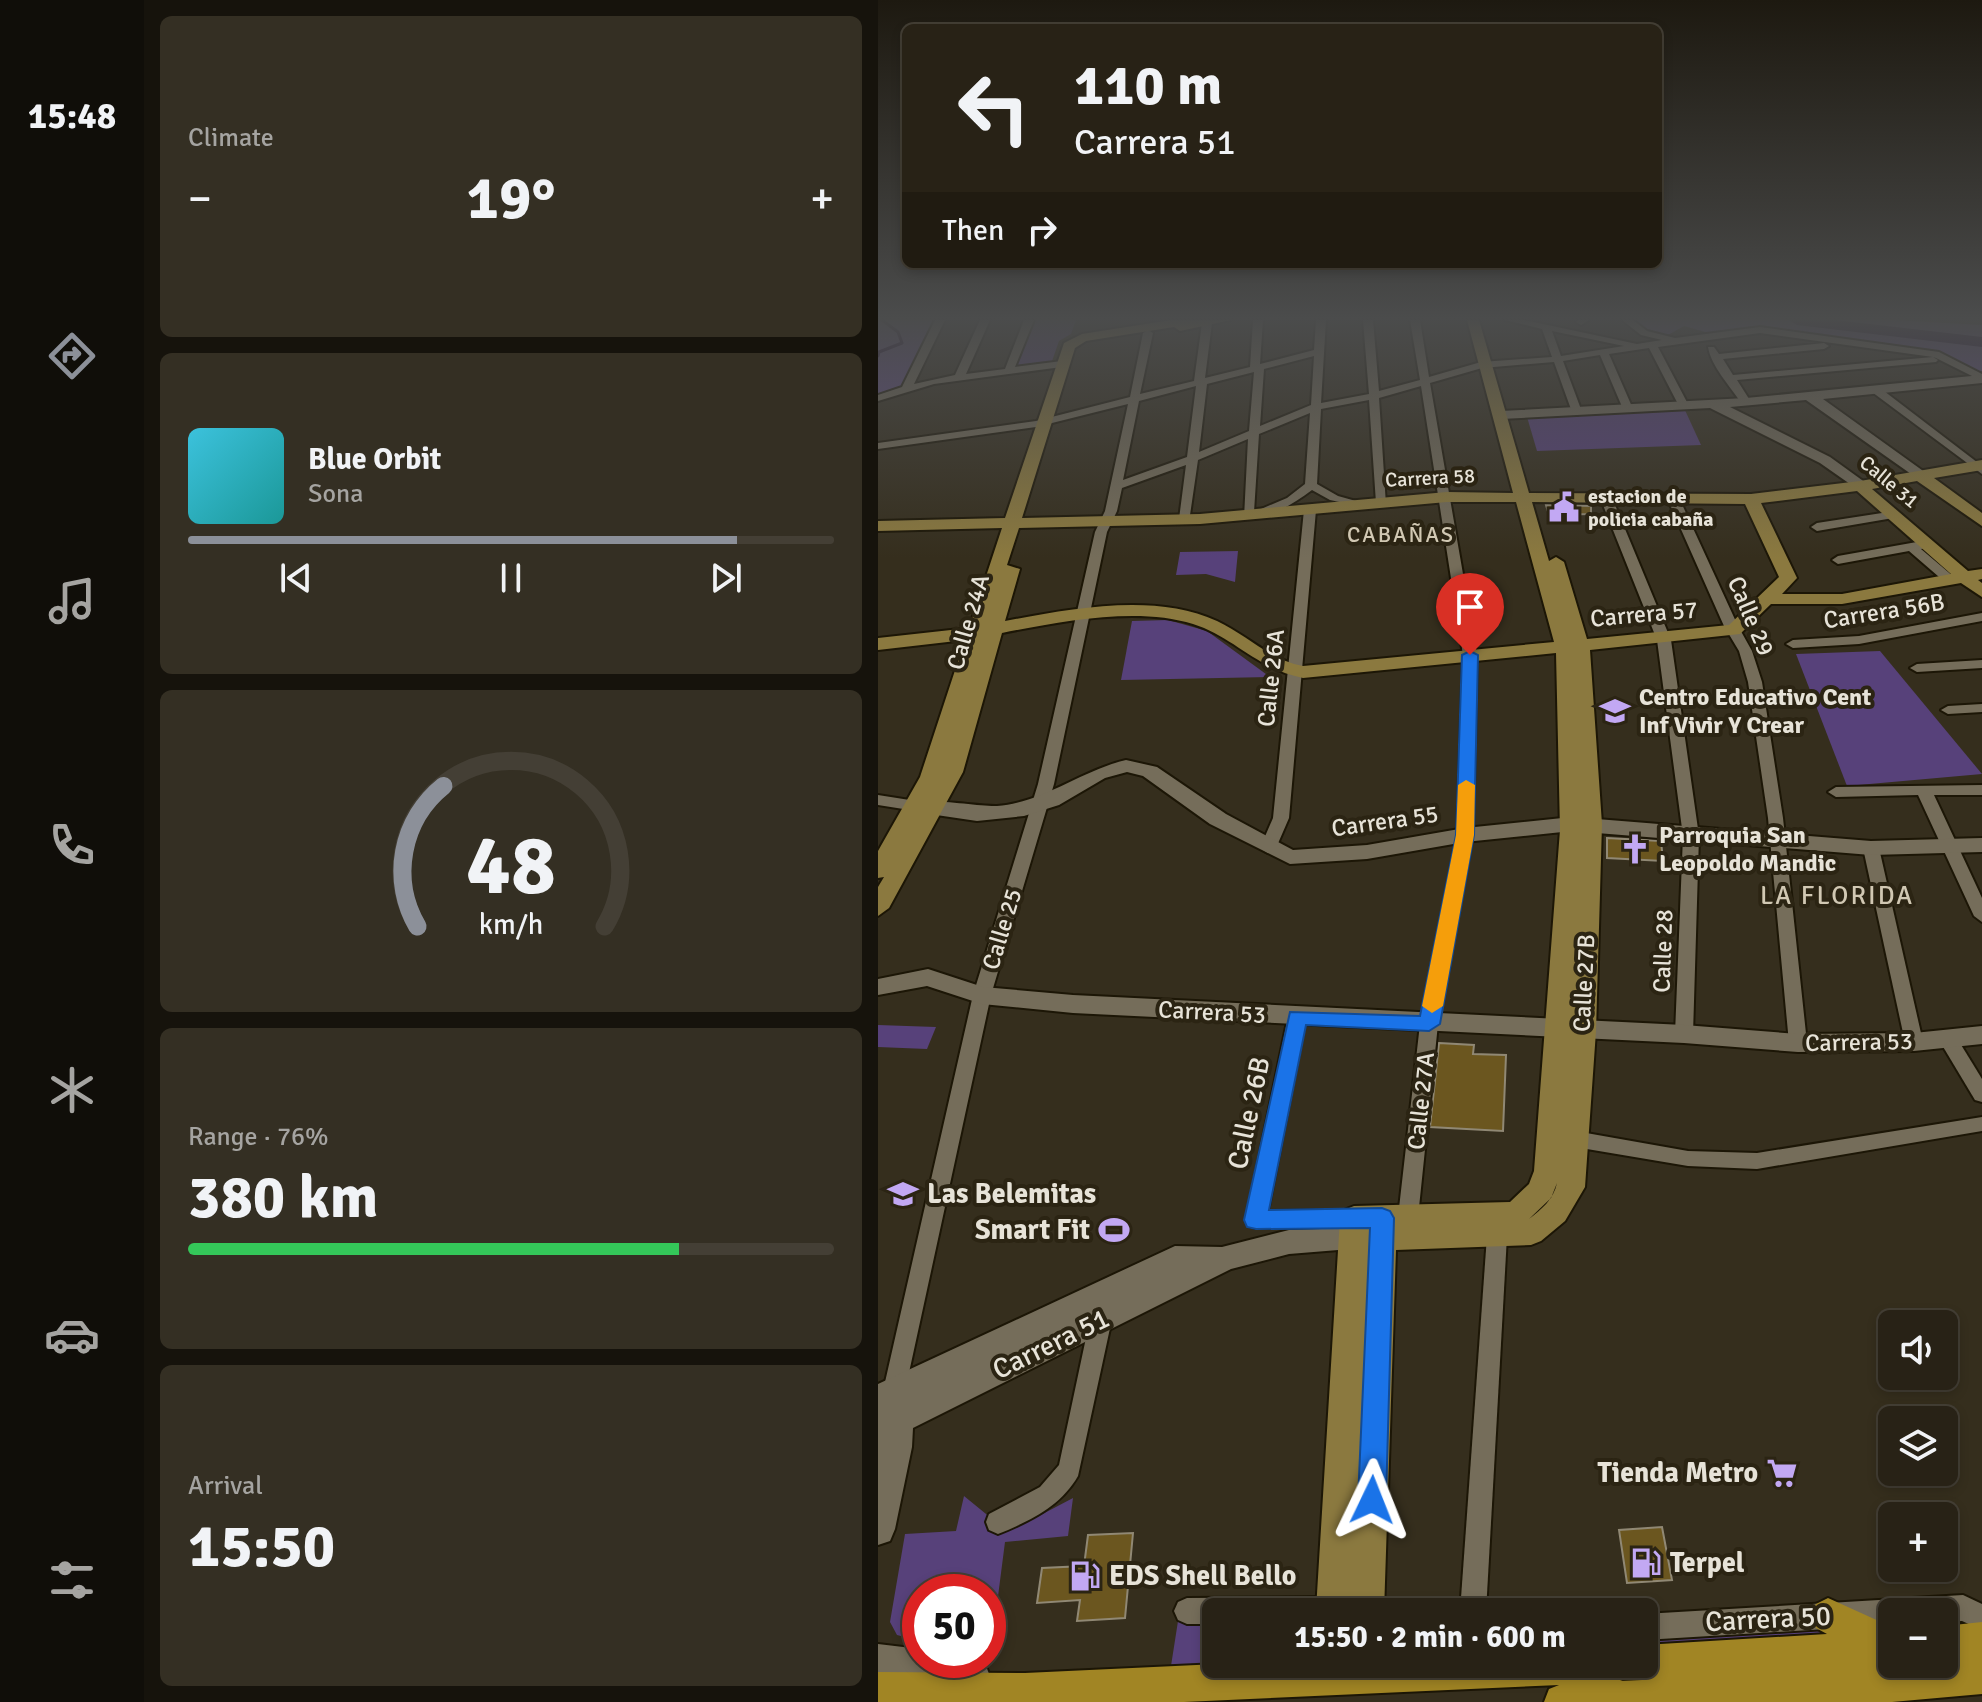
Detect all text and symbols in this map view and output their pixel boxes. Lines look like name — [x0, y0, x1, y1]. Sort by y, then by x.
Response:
text: 110 m — [1074, 51, 1222, 120]
icon: left — [942, 56, 1046, 160]
text: 15:48 — [28, 94, 116, 139]
text: Carrera 51 — [1074, 120, 1236, 165]
text: Climate — [188, 122, 274, 154]
text: 19° — [467, 162, 555, 236]
text: − — [188, 172, 212, 226]
text: + — [810, 172, 834, 226]
icon: right — [1020, 208, 1064, 252]
text: Then — [942, 212, 1004, 249]
icon: directions — [44, 328, 100, 384]
text: Blue Orbit — [308, 441, 441, 478]
street label: Calle 31 — [1854, 450, 1924, 514]
street label: Carrera 58 — [1385, 463, 1475, 493]
text: Sona — [308, 478, 363, 510]
place label: estacion de policia cabaña — [1588, 484, 1713, 532]
public building icon: estacion de policia cabaña — [1547, 490, 1581, 524]
district label: CABAÑAS — [1347, 521, 1455, 548]
icon: previous — [274, 556, 318, 600]
icon: pause — [489, 556, 533, 600]
icon: next — [704, 556, 748, 600]
street label: Calle 24A — [940, 570, 996, 673]
street label: Calle 29 — [1721, 572, 1781, 660]
icon: music — [44, 573, 100, 629]
pin — [1436, 573, 1504, 655]
icon: arrive — [1448, 585, 1492, 629]
street label: Carrera 56B — [1821, 587, 1947, 635]
street label: Carrera 57 — [1589, 594, 1699, 634]
street label: Calle 26A — [1251, 627, 1291, 728]
place label: Centro Educativo Cent Inf Vivir Y Crear — [1639, 682, 1871, 740]
school or university icon: Centro Educativo Cent Inf Vivir Y Crear — [1598, 694, 1632, 728]
street label: Carrera 55 — [1330, 799, 1440, 843]
text: 48 — [466, 815, 556, 917]
icon: phone — [44, 817, 100, 873]
place label: Parroquia San Leopoldo Mandic — [1659, 820, 1836, 878]
church icon: Parroquia San Leopoldo Mandic — [1618, 832, 1652, 866]
district label: LA FLORIDA — [1760, 880, 1914, 912]
street label: Calle 25 — [975, 885, 1029, 973]
text: km/h — [479, 907, 543, 942]
street label: Calle 28 — [1647, 909, 1679, 993]
street label: Calle 27B — [1566, 933, 1602, 1033]
street label: Carrera 53 — [1157, 994, 1267, 1030]
street label: Carrera 53 — [1805, 1026, 1913, 1058]
street label: Calle 27A — [1401, 1050, 1441, 1151]
street label: Calle 26B — [1221, 1054, 1277, 1172]
icon: climate — [44, 1062, 100, 1118]
text: Range · 76% — [188, 1121, 329, 1153]
text: 380 km — [188, 1161, 378, 1235]
school or university icon: Las Belemitas — [886, 1177, 920, 1211]
place label: Las Belemitas — [927, 1177, 1096, 1211]
place label: Smart Fit — [975, 1213, 1090, 1247]
sports icon: Smart Fit — [1097, 1213, 1131, 1247]
street label: Carrera 51 — [987, 1301, 1115, 1387]
icon: car — [44, 1307, 100, 1363]
map controls — [1878, 1310, 1958, 1678]
button: sound — [1878, 1310, 1958, 1390]
button: layers — [1878, 1406, 1958, 1486]
place label: Tienda Metro — [1598, 1456, 1758, 1490]
supermarket icon: Tienda Metro — [1765, 1456, 1799, 1490]
position arrow — [1330, 1458, 1414, 1542]
text: Arrival — [188, 1470, 263, 1502]
button: + — [1878, 1502, 1958, 1582]
text: 15:50 — [188, 1510, 335, 1584]
fuel station icon: Terpel — [1629, 1546, 1663, 1580]
place label: Terpel — [1670, 1546, 1745, 1580]
icon: filters — [44, 1552, 100, 1608]
fuel station icon: EDS Shell Bello — [1068, 1559, 1102, 1593]
place label: EDS Shell Bello — [1109, 1559, 1296, 1593]
speed limit sign: 50 — [902, 1574, 1006, 1678]
button: − — [1878, 1598, 1958, 1678]
street label: Carrera 50 — [1704, 1599, 1832, 1639]
text: 15:50 · 2 min · 600 m — [1294, 1619, 1566, 1656]

